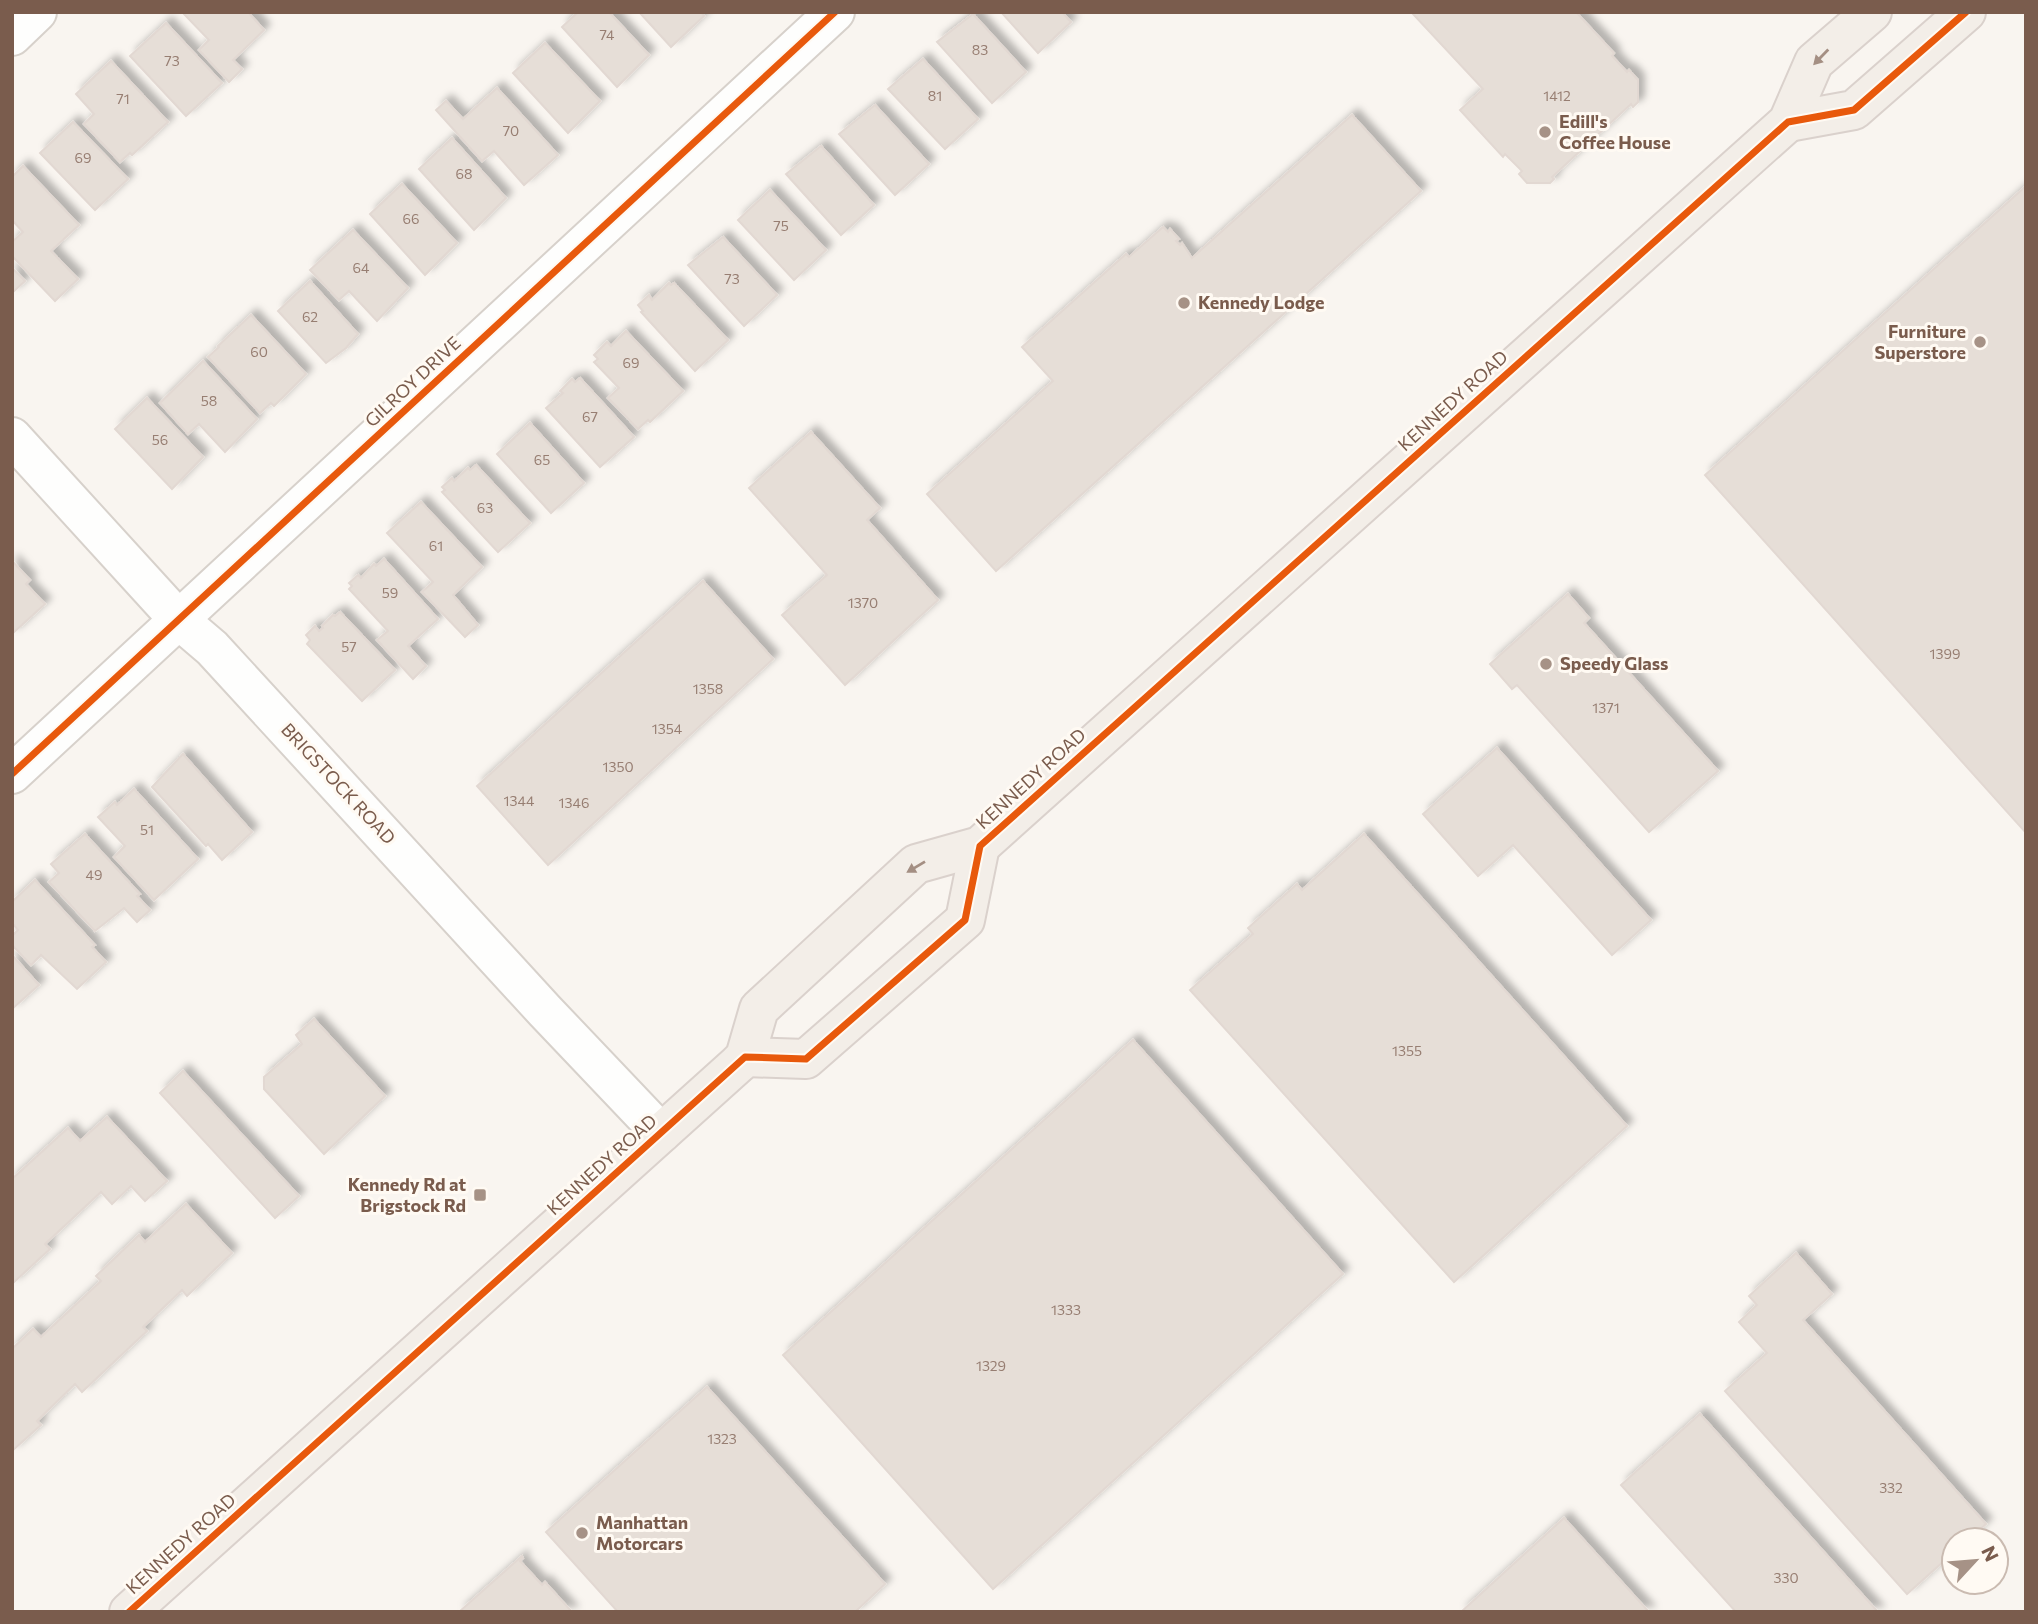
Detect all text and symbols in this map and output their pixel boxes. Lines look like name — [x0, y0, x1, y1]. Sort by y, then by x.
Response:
house number: 74 — [600, 26, 615, 43]
house number: 83 — [972, 41, 988, 58]
one-way arrow — [1812, 49, 1829, 66]
house number: 73 — [164, 52, 180, 69]
house number: 81 — [928, 87, 942, 104]
house number: 1412 — [1543, 87, 1571, 104]
house number: 71 — [116, 90, 130, 107]
place label: Edill's Coffee House — [1559, 110, 1671, 153]
house number: 70 — [503, 122, 519, 139]
marker: Edill's Coffee House — [1537, 124, 1553, 140]
house number: 69 — [75, 149, 91, 166]
house number: 68 — [456, 165, 473, 182]
house number: 66 — [403, 210, 420, 227]
house number: 75 — [773, 217, 789, 234]
house number: 64 — [353, 259, 370, 276]
house number: 73 — [724, 270, 740, 287]
place label: Kennedy Lodge — [1198, 291, 1324, 313]
marker: Kennedy Lodge — [1176, 295, 1192, 311]
house number: 62 — [302, 308, 318, 325]
place label: Furniture Superstore — [1874, 320, 1966, 363]
street label: GILROY DRIVE — [360, 331, 465, 431]
marker: Furniture Superstore — [1972, 334, 1988, 350]
house number: 60 — [250, 343, 268, 360]
street label: KENNEDY ROAD — [1393, 345, 1512, 455]
house number: 69 — [623, 354, 639, 371]
house number: 58 — [201, 392, 217, 409]
house number: 67 — [582, 408, 598, 425]
house number: 56 — [152, 431, 168, 448]
house number: 65 — [534, 451, 550, 468]
house number: 63 — [477, 499, 493, 516]
house number: 61 — [429, 537, 443, 554]
house number: 59 — [382, 584, 398, 601]
house number: 1370 — [848, 594, 878, 611]
house number: 57 — [341, 638, 357, 655]
house number: 1399 — [1930, 645, 1960, 662]
place label: Speedy Glass — [1560, 652, 1669, 674]
marker: Speedy Glass — [1538, 656, 1554, 672]
house number: 1358 — [693, 680, 723, 697]
house number: 1371 — [1592, 699, 1620, 716]
street label: BRIGSTOCK ROAD — [277, 718, 400, 848]
house number: 1354 — [652, 720, 683, 737]
street label: KENNEDY ROAD — [971, 723, 1090, 833]
house number: 1350 — [602, 758, 634, 775]
house number: 1344 — [504, 792, 535, 809]
house number: 1346 — [559, 794, 589, 811]
house number: 51 — [140, 821, 154, 838]
one-way arrow — [906, 861, 925, 873]
house number: 49 — [86, 866, 102, 883]
house number: 1355 — [1392, 1042, 1422, 1059]
street label: KENNEDY ROAD — [542, 1109, 661, 1219]
place label: Kennedy Rd at Brigstock Rd — [348, 1173, 466, 1216]
marker: Kennedy Rd at Brigstock Rd — [472, 1187, 488, 1203]
house number: 1333 — [1051, 1301, 1081, 1318]
house number: 1329 — [976, 1357, 1006, 1374]
house number: 1323 — [707, 1430, 737, 1447]
house number: 332 — [1879, 1479, 1903, 1496]
street label: KENNEDY ROAD — [121, 1488, 240, 1598]
place label: Manhattan Motorcars — [596, 1511, 688, 1554]
marker: Manhattan Motorcars — [574, 1525, 590, 1541]
north arrow — [1940, 1526, 2010, 1596]
text: N — [1977, 1542, 2004, 1565]
house number: 330 — [1773, 1569, 1799, 1586]

